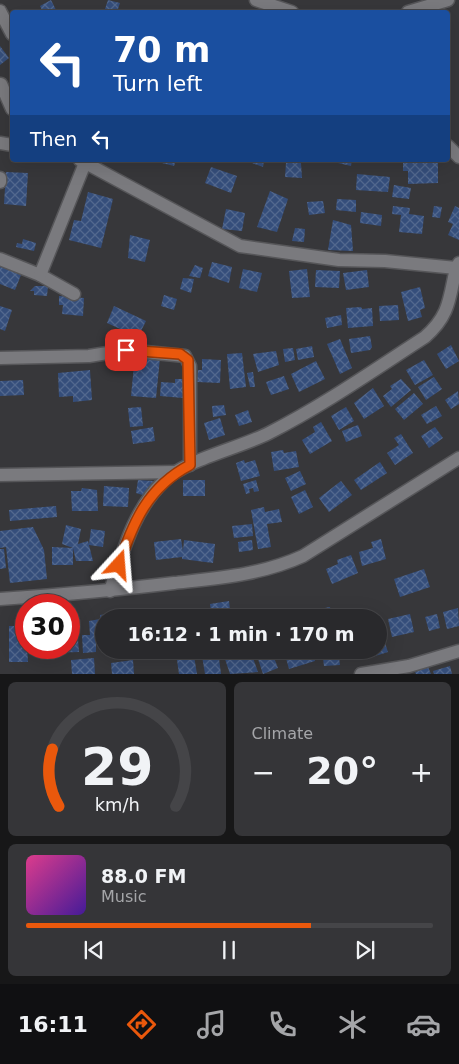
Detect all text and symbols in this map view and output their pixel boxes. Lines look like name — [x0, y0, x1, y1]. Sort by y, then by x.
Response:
icon: left — [30, 30, 95, 95]
text: 70 m — [113, 30, 210, 70]
text: Turn left — [113, 71, 202, 96]
icon: left — [87, 125, 115, 153]
text: Then — [30, 128, 77, 150]
pin — [105, 329, 147, 371]
icon: arrive — [112, 336, 140, 364]
position arrow — [92, 538, 144, 590]
speed limit sign: 30 — [15, 594, 80, 659]
text: 16:12 · 1 min · 170 m — [127, 623, 355, 645]
text: Climate — [252, 724, 313, 743]
text: 29 — [81, 737, 153, 797]
text: 20° — [306, 749, 378, 793]
text: − — [252, 756, 275, 789]
text: + — [410, 756, 433, 789]
text: km/h — [94, 794, 139, 815]
text: 88.0 FM — [101, 865, 186, 887]
text: Music — [101, 887, 147, 906]
icon: previous — [80, 936, 108, 964]
icon: pause — [215, 936, 243, 964]
icon: next — [351, 936, 379, 964]
icon: directions — [124, 1007, 159, 1042]
icon: music — [194, 1007, 229, 1042]
icon: phone — [265, 1007, 300, 1042]
icon: climate — [335, 1007, 370, 1042]
icon: car — [406, 1007, 441, 1042]
text: 16:11 — [18, 1012, 88, 1037]

